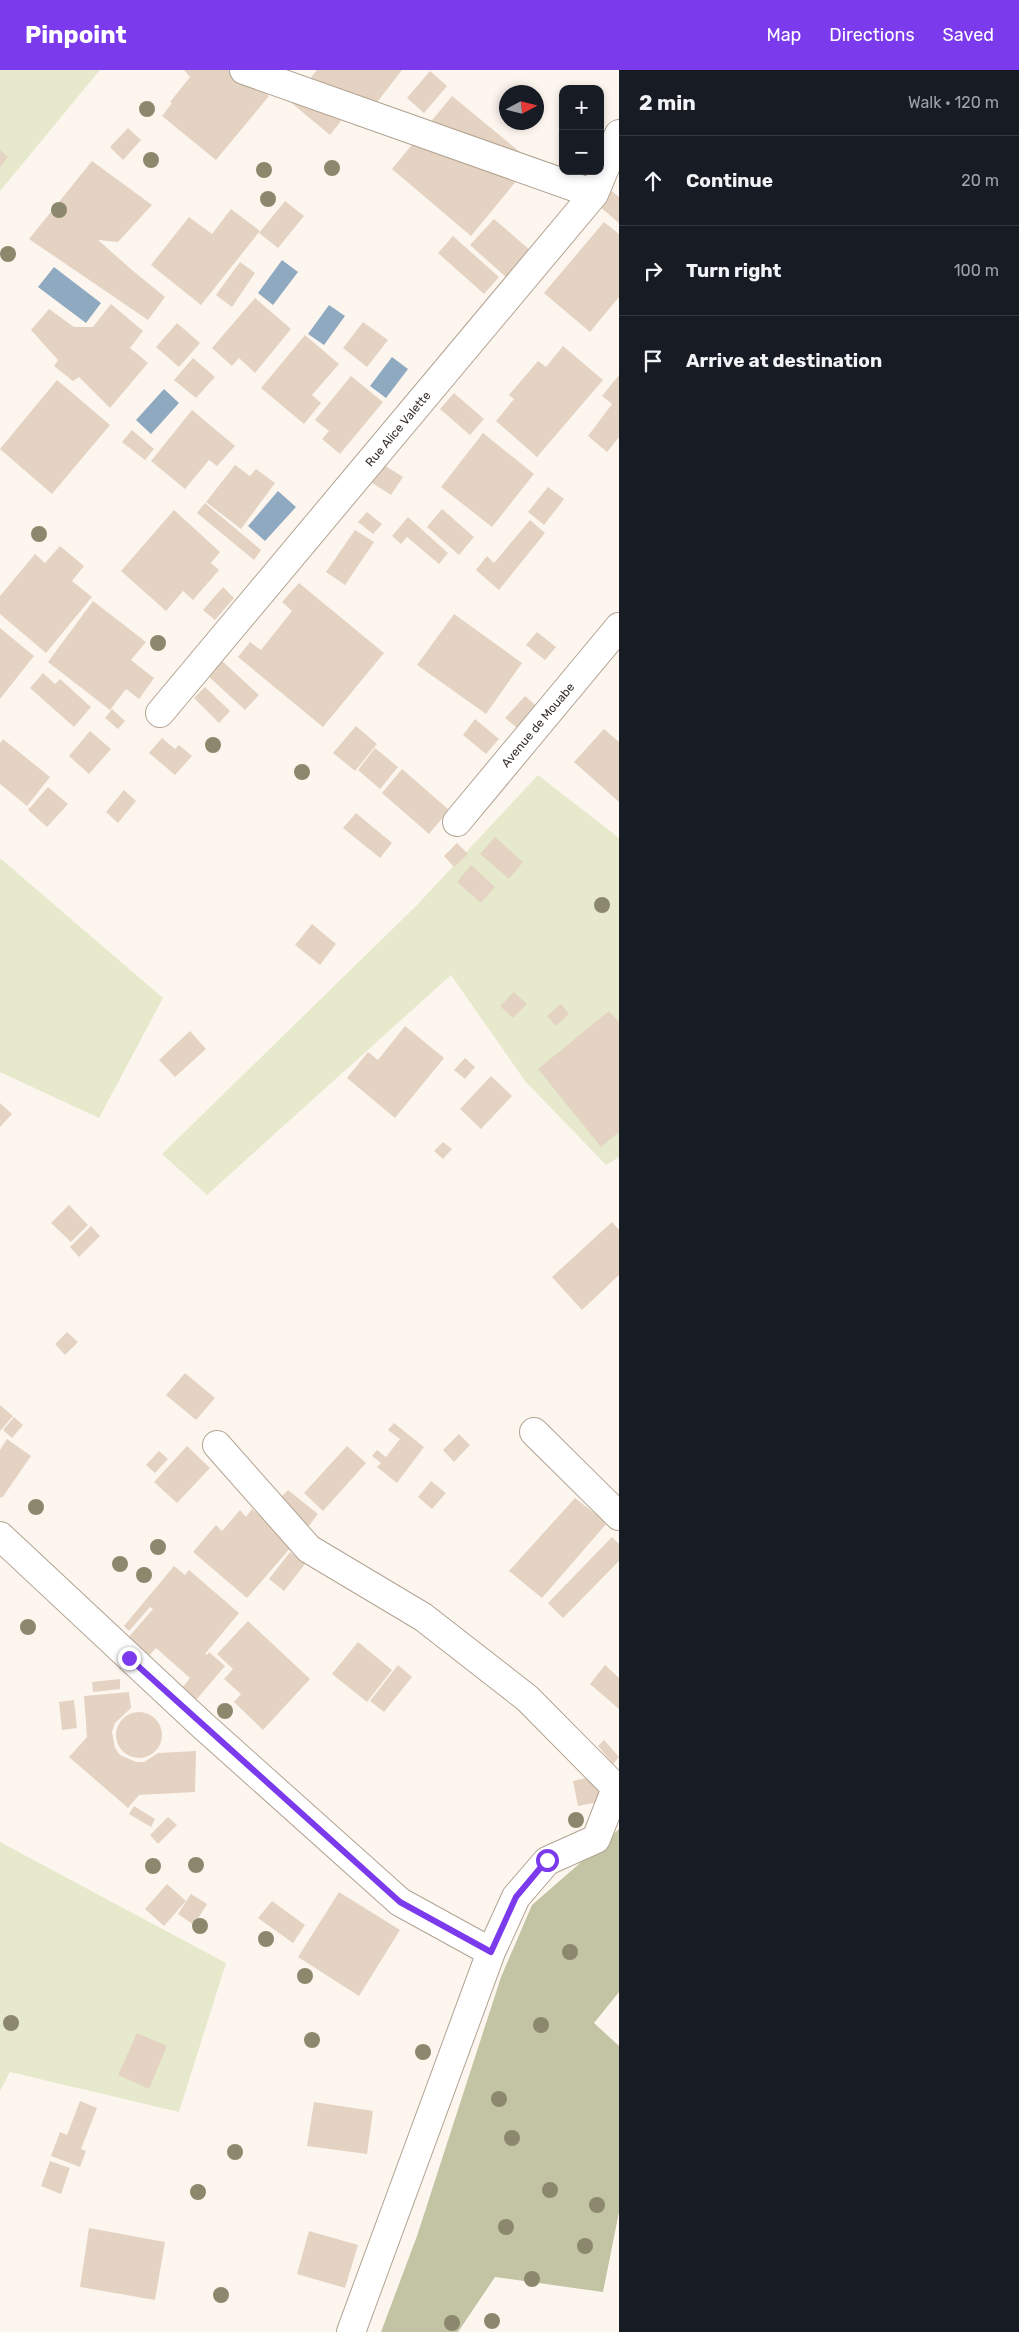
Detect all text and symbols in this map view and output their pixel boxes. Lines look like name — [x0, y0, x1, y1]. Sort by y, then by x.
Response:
text: Pinpoint — [25, 21, 127, 49]
text: Map — [766, 24, 801, 46]
text: Directions — [829, 24, 915, 46]
text: Saved — [943, 24, 994, 46]
north arrow — [499, 85, 544, 130]
map controls — [559, 85, 604, 175]
button: + — [559, 85, 604, 130]
text: 2 min — [639, 90, 696, 115]
text: Walk · 120 m — [908, 93, 999, 112]
button: − — [559, 130, 604, 175]
icon: ahead — [639, 167, 667, 195]
text: Continue — [686, 169, 773, 192]
text: 20 m — [961, 171, 999, 190]
icon: right — [639, 257, 667, 285]
text: Turn right — [686, 259, 781, 282]
text: 100 m — [954, 261, 999, 280]
icon: arrive — [639, 347, 667, 375]
text: Arrive at destination — [686, 349, 882, 372]
street label: Rue Alice Valette — [363, 388, 434, 469]
street label: Avenue de Mouabe — [499, 680, 578, 770]
route end — [118, 1647, 141, 1670]
route start — [536, 1849, 559, 1872]

